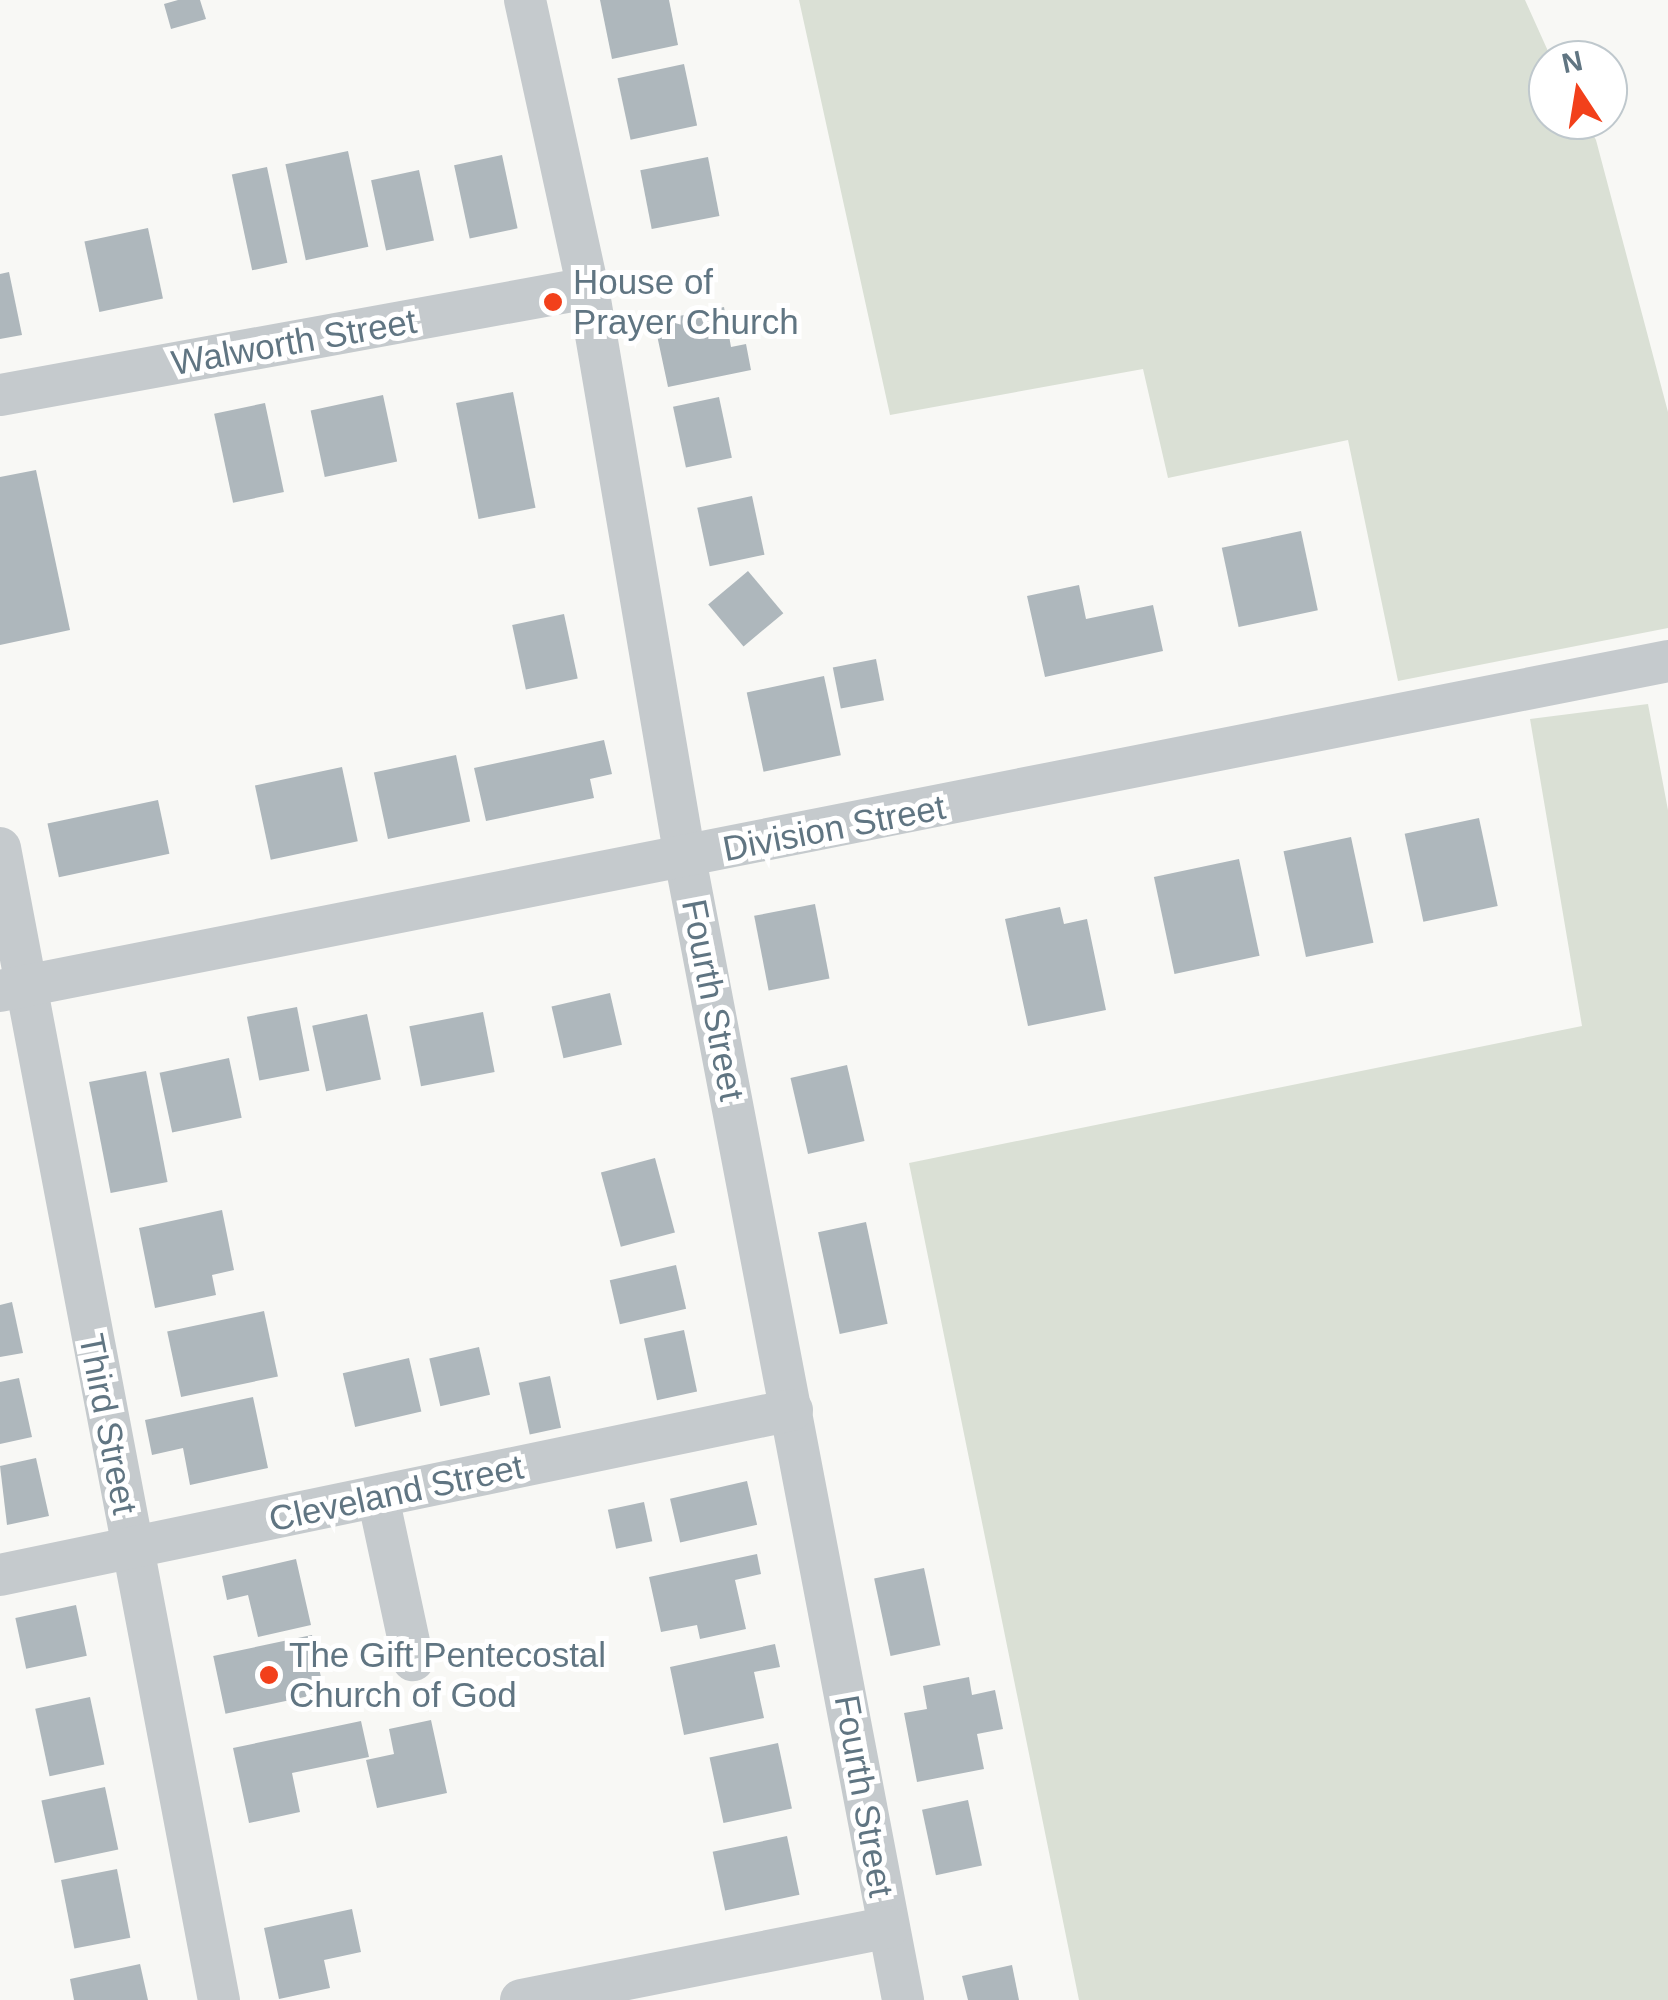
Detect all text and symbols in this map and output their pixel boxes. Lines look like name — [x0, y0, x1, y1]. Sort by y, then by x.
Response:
north arrow — [1528, 40, 1628, 140]
text: N — [1559, 45, 1585, 79]
place label: House of Prayer Church — [573, 261, 799, 343]
marker: House of Prayer Church — [542, 291, 564, 313]
street label: Walworth Street — [168, 300, 420, 384]
street label: Division Street — [719, 786, 949, 870]
street label: Fourth Street — [673, 896, 753, 1104]
street label: Third Street — [70, 1330, 146, 1518]
street label: Cleveland Street — [265, 1446, 527, 1540]
place label: The Gift Pentecostal Church of God — [289, 1634, 606, 1716]
marker: The Gift Pentecostal Church of God — [258, 1664, 280, 1686]
street label: Fourth Street — [826, 1692, 902, 1900]

